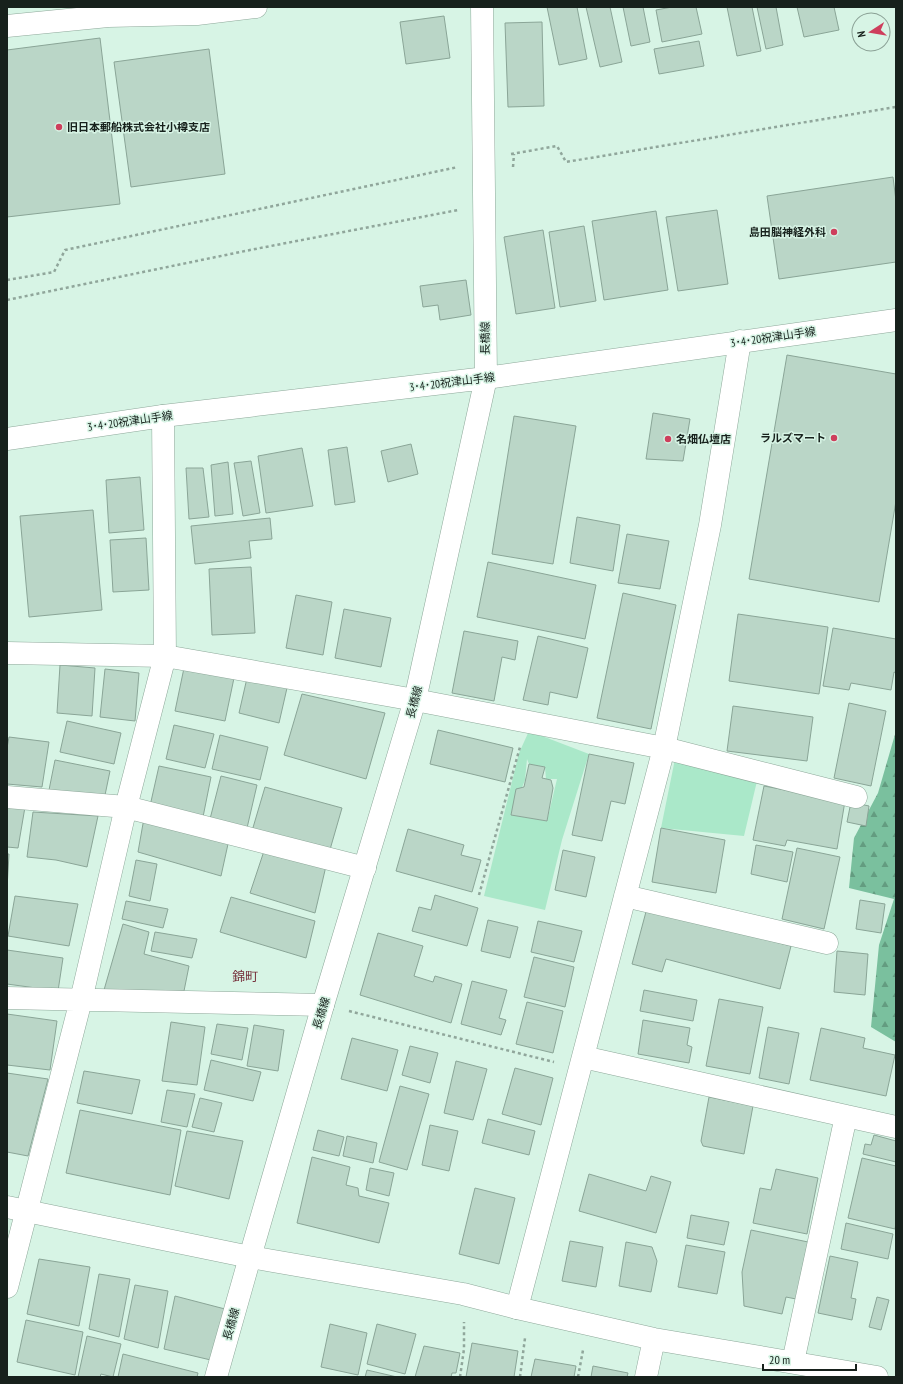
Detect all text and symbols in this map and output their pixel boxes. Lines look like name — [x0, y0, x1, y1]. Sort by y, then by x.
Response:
north arrow — [851, 12, 891, 52]
text: N — [854, 30, 869, 38]
place label: 旧日本郵船株式会社小樽支店 — [67, 120, 210, 134]
marker: 旧日本郵船株式会社小樽支店 — [54, 122, 64, 132]
place label: 島田脳神経外科 — [749, 225, 826, 239]
marker: 島田脳神経外科 — [829, 227, 839, 237]
street label: 長橋線 — [478, 322, 492, 355]
street label: 3･4･20祝津山手線 — [730, 324, 816, 350]
street label: 3･4･20祝津山手線 — [409, 370, 495, 394]
street label: 3･4･20祝津山手線 — [87, 408, 173, 434]
place label: ラルズマート — [760, 431, 826, 445]
place label: 名畑仏壇店 — [676, 432, 731, 446]
marker: ラルズマート — [829, 433, 839, 443]
marker: 名畑仏壇店 — [663, 434, 673, 444]
street label: 長橋線 — [403, 684, 425, 720]
district label: 錦町 — [232, 968, 258, 985]
street label: 長橋線 — [309, 995, 333, 1031]
street label: 長橋線 — [220, 1306, 242, 1342]
scale bar — [763, 1346, 856, 1372]
text: 20 m — [769, 1352, 790, 1367]

